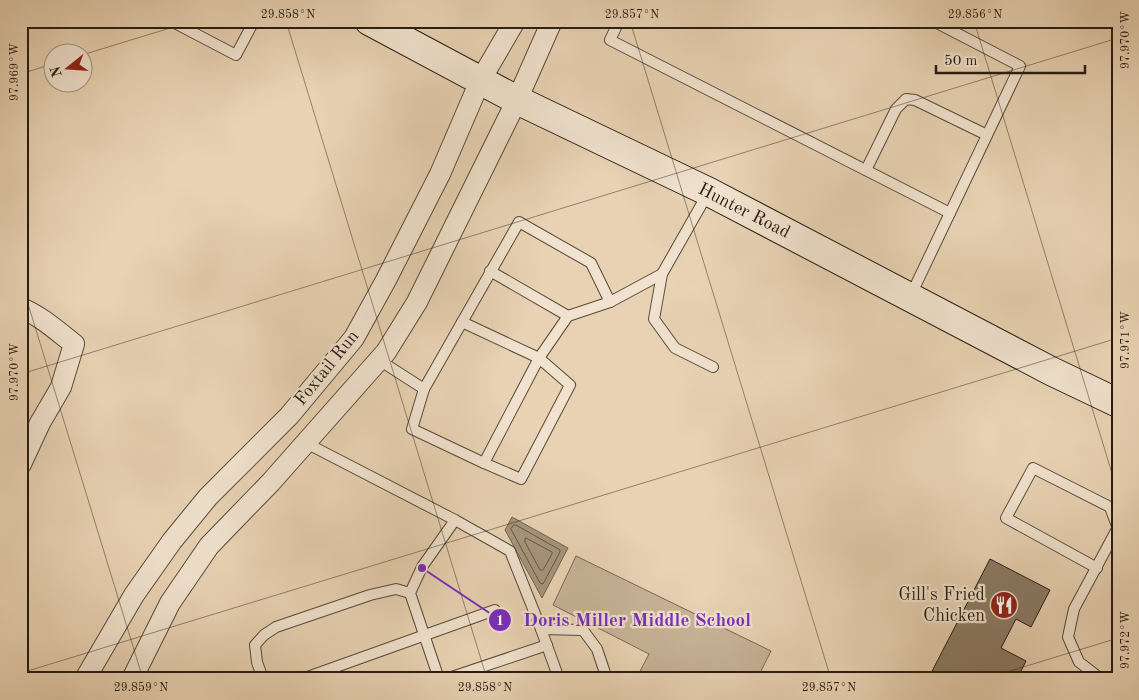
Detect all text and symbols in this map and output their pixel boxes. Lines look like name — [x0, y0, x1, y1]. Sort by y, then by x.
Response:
text: 29.858°N — [261, 8, 315, 21]
text: 29.857°N — [605, 8, 659, 21]
text: 29.856°N — [948, 8, 1002, 21]
text: 97.970°W — [1120, 11, 1132, 69]
north arrow — [42, 42, 92, 92]
scale bar — [936, 42, 1085, 74]
text: 97.969°W — [9, 43, 21, 101]
text: 50 m — [944, 54, 978, 69]
text: N — [48, 64, 65, 79]
street label: Hunter Road — [695, 180, 793, 242]
text: 97.971°W — [1120, 311, 1132, 369]
street label: Foxtail Run — [291, 327, 363, 409]
text: 97.970°W — [9, 343, 21, 401]
place label: Gill's Fried Chicken — [898, 586, 985, 625]
restaurant icon: Gill's Fried Chicken — [989, 590, 1019, 620]
callout: Doris Miller Middle School — [488, 603, 761, 637]
text: 97.972°W — [1120, 611, 1132, 669]
text: Doris Miller Middle School — [523, 612, 751, 631]
text: 1 — [496, 614, 504, 629]
text: 29.859°N — [114, 681, 168, 694]
text: 29.858°N — [458, 681, 512, 694]
text: 29.857°N — [802, 681, 856, 694]

